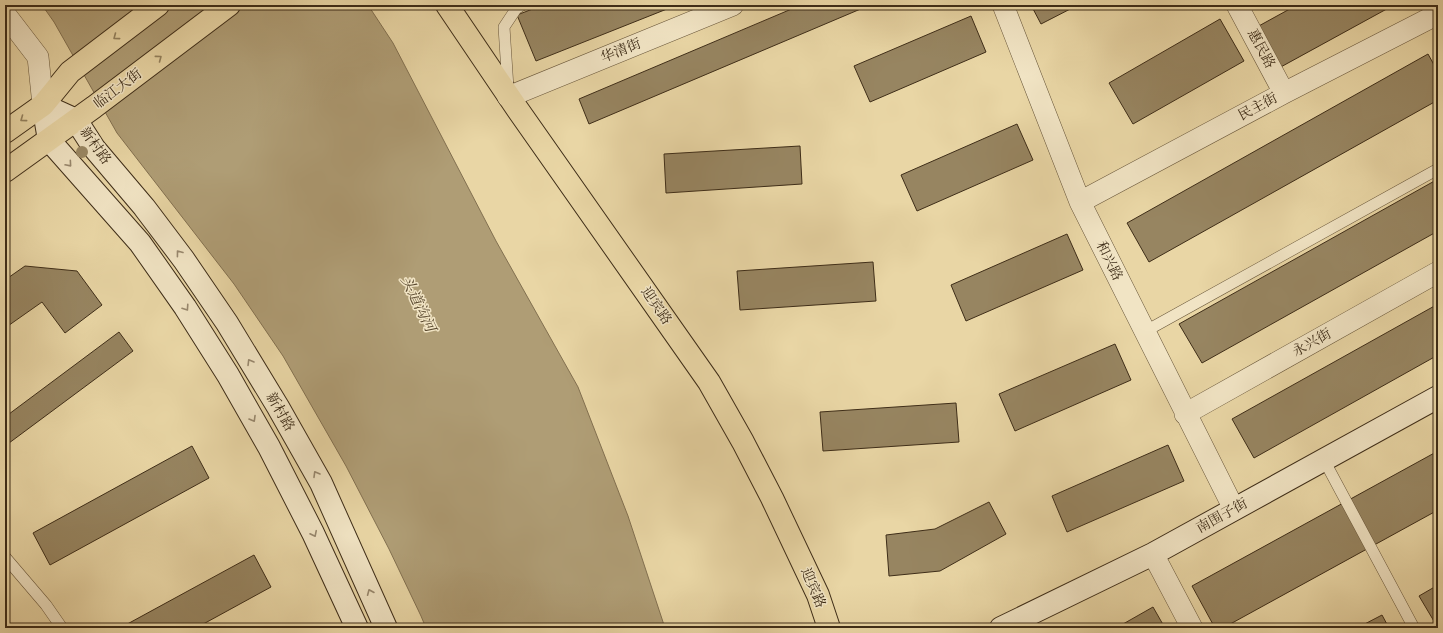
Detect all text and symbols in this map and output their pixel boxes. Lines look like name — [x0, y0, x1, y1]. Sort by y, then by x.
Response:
street label: 惠民路 — [1243, 26, 1279, 72]
one-way arrow — [113, 32, 120, 40]
street label: 华清街 — [598, 35, 644, 67]
one-way arrow — [155, 55, 162, 63]
street label: 临江大街 — [90, 65, 146, 113]
street label: 民主街 — [1235, 89, 1281, 125]
one-way arrow — [21, 114, 28, 121]
street label: 新村路 — [75, 124, 115, 168]
one-way arrow — [65, 159, 72, 166]
street label: 和兴路 — [1092, 238, 1126, 284]
one-way arrow — [176, 251, 183, 258]
water label: 头道沟河 — [396, 273, 441, 338]
street label: 迎宾路 — [637, 284, 675, 328]
one-way arrow — [181, 304, 188, 311]
street label: 永兴街 — [1289, 325, 1335, 361]
one-way arrow — [248, 359, 255, 366]
street label: 新村路 — [262, 389, 298, 435]
one-way arrow — [249, 415, 256, 422]
one-way arrow — [313, 471, 320, 478]
street label: 南围子街 — [1193, 495, 1251, 537]
one-way arrow — [309, 530, 317, 538]
street label: 迎宾路 — [797, 565, 829, 611]
one-way arrow — [367, 589, 375, 597]

